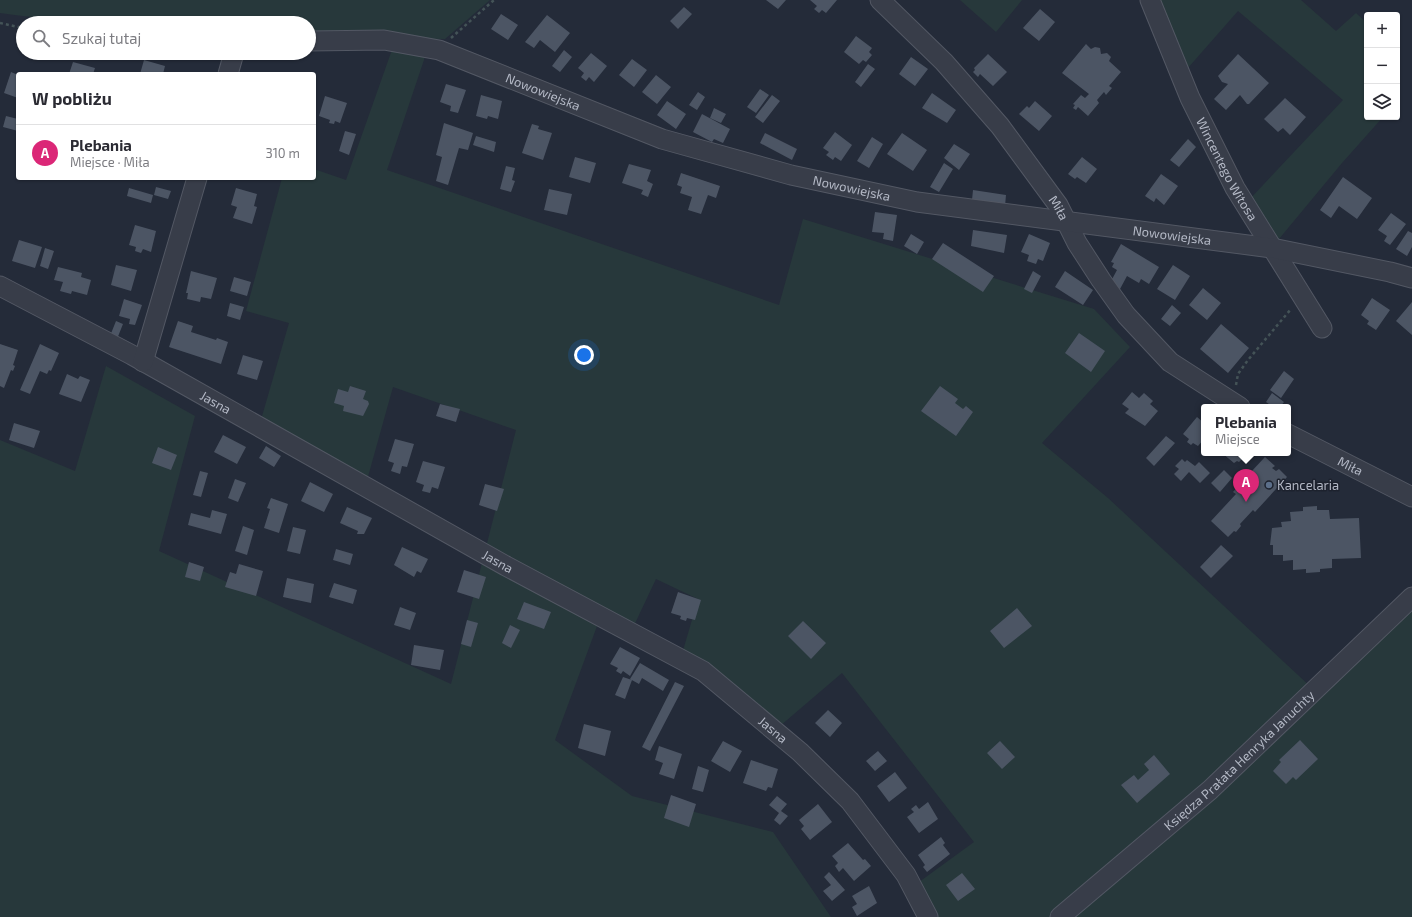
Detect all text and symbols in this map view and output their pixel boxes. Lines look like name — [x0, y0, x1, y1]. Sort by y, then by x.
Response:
map controls — [1364, 12, 1400, 120]
button: + — [1364, 12, 1400, 48]
search box — [16, 16, 316, 60]
icon: search — [30, 27, 52, 49]
text: Szukaj tutaj — [62, 29, 141, 47]
button: − — [1364, 48, 1400, 84]
street label: Nowowiejska — [503, 69, 583, 114]
button: layers — [1364, 84, 1400, 120]
text: W pobliżu — [32, 88, 112, 108]
street label: Wincentego Witosa — [1193, 115, 1261, 224]
text: Plebania — [70, 136, 132, 154]
text: A — [41, 145, 49, 161]
text: 310 m — [265, 145, 300, 161]
text: Miejsce · Miła — [70, 154, 150, 170]
street label: Nowowiejska — [811, 172, 892, 204]
street label: Miła — [1046, 192, 1072, 223]
street label: Nowowiejska — [1132, 222, 1212, 248]
your location — [574, 345, 594, 365]
street label: Jasna — [197, 387, 234, 417]
popup — [1201, 404, 1291, 456]
text: Plebania — [1215, 413, 1277, 431]
text: Miejsce — [1215, 431, 1260, 447]
street label: Miła — [1335, 453, 1366, 479]
pin: A — [1233, 469, 1259, 502]
place label: Kancelaria — [1277, 477, 1339, 493]
marker: Kancelaria — [1264, 480, 1274, 490]
street label: Jasna — [480, 546, 516, 576]
street label: Księdza Prałata Henryka Januchty — [1160, 687, 1318, 834]
street label: Jasna — [755, 713, 791, 746]

